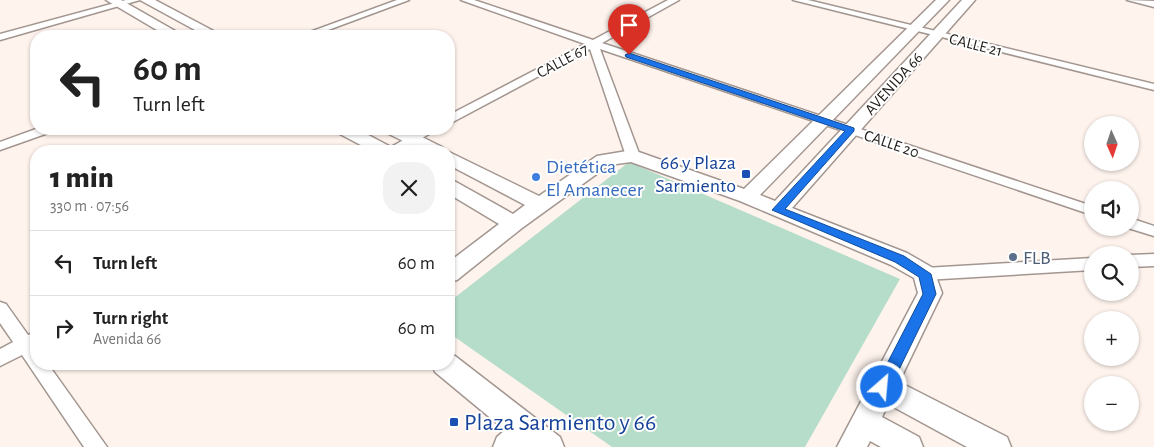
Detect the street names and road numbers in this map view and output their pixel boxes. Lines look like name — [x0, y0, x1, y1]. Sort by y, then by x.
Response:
street label: CALLE 21 — [948, 31, 1004, 59]
street label: CALLE 67 — [534, 41, 591, 81]
street label: AVENIDA 66 — [862, 49, 926, 118]
street label: CALLE 20 — [862, 127, 921, 161]

